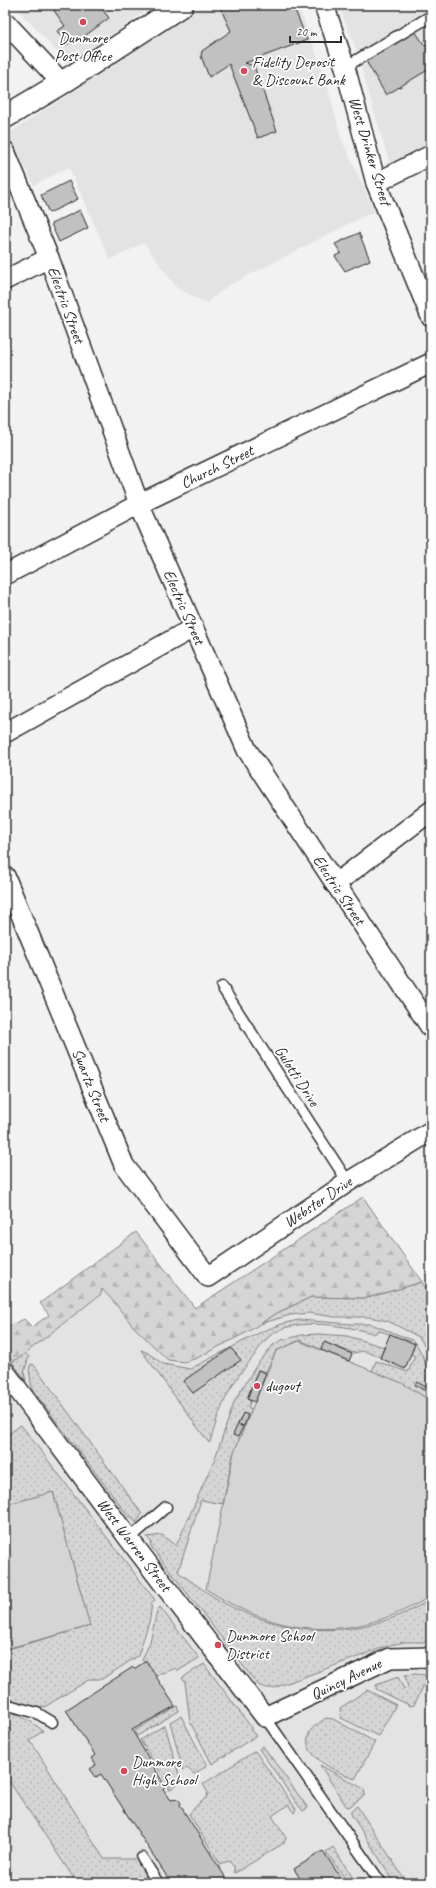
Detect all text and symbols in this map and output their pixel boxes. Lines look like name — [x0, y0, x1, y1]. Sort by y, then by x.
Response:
marker: Dunmore Post Office — [78, 17, 88, 27]
scale bar — [290, 18, 341, 44]
text: 20 m — [296, 24, 318, 40]
place label: Dunmore Post Office — [55, 28, 113, 66]
place label: Fidelity Deposit & Discount Bank — [252, 52, 346, 90]
marker: Fidelity Deposit & Discount Bank — [239, 66, 249, 76]
street label: West Drinker Street — [344, 94, 397, 210]
street label: Electric Street — [43, 264, 90, 348]
street label: Church Street — [177, 440, 258, 493]
street label: Electric Street — [159, 566, 210, 649]
street label: Electric Street — [308, 851, 371, 930]
street label: Gulotti Drive — [270, 1042, 325, 1112]
street label: Swartz Street — [67, 1046, 115, 1126]
street label: Webster Drive — [280, 1171, 357, 1232]
place label: dugout — [265, 1376, 302, 1396]
marker: dugout — [252, 1381, 262, 1391]
street label: West Warren Street — [92, 1494, 177, 1597]
place label: Dunmore School District — [226, 1626, 316, 1664]
marker: Dunmore School District — [213, 1640, 223, 1650]
street label: Quincy Avenue — [308, 1653, 386, 1705]
place label: Dunmore High School — [132, 1752, 199, 1790]
marker: Dunmore High School — [119, 1766, 129, 1776]

